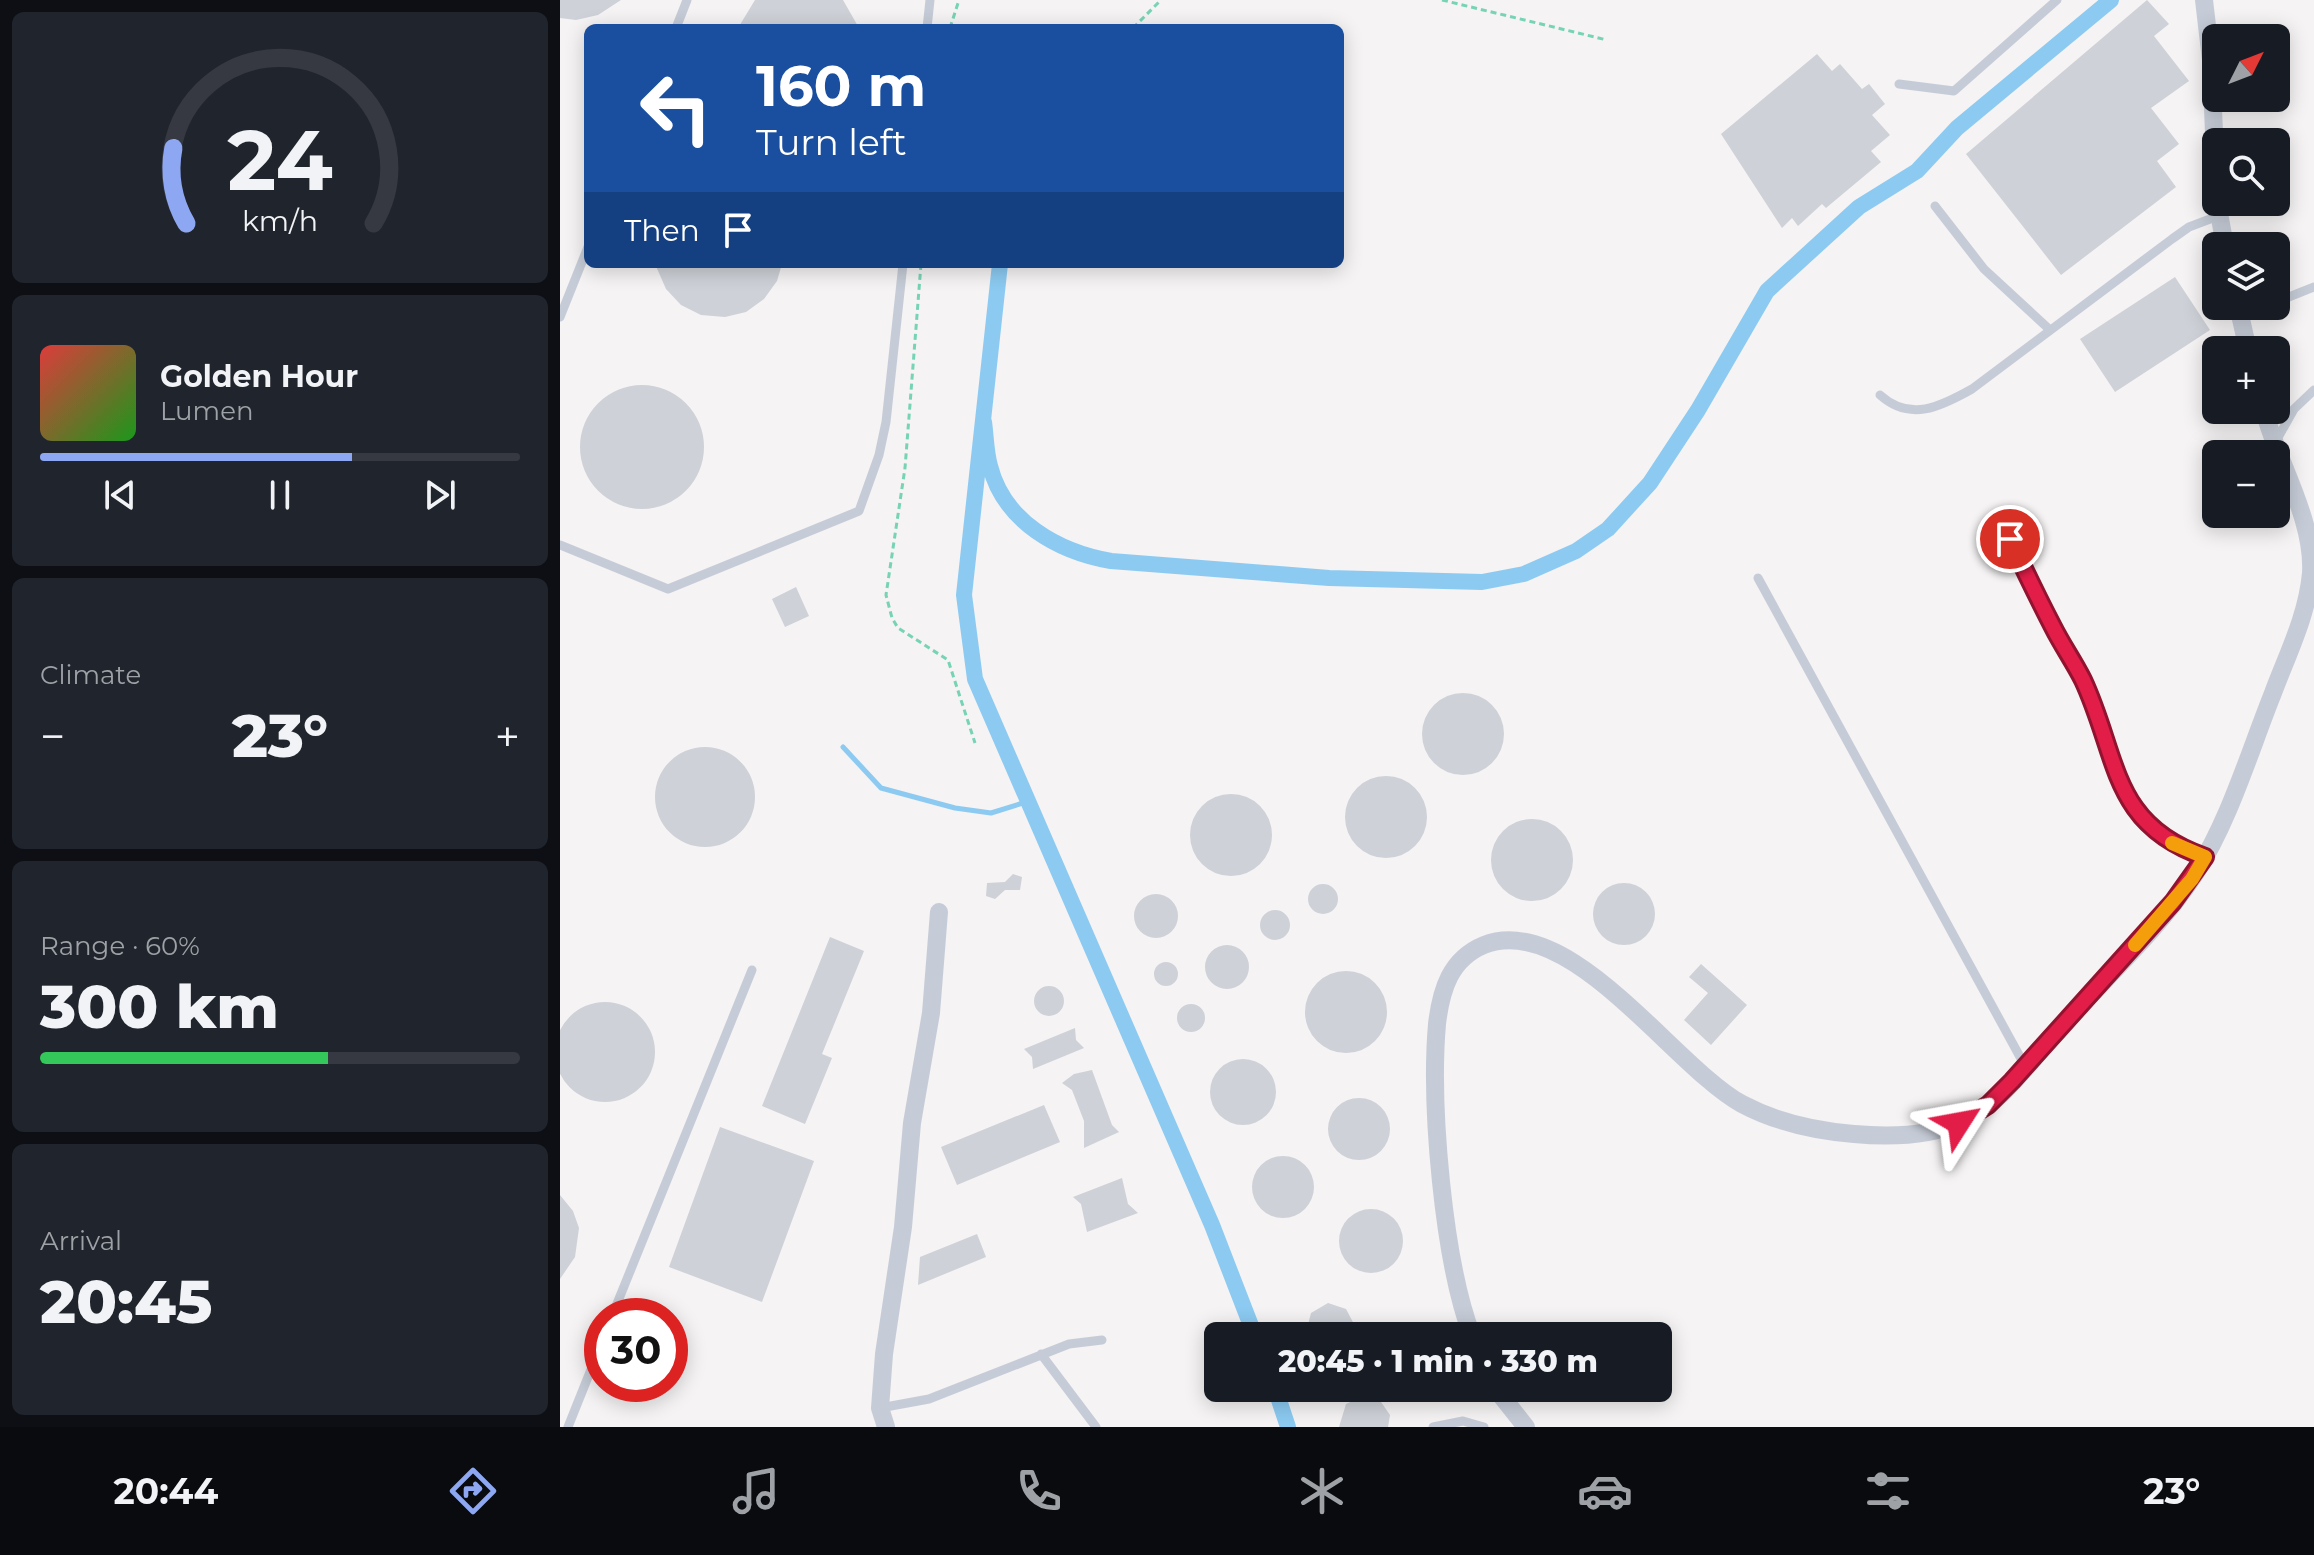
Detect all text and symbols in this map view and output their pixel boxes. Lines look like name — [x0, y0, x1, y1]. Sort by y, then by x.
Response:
north arrow — [2202, 24, 2290, 112]
map controls — [2202, 24, 2290, 528]
text: 160 m — [756, 52, 926, 120]
icon: left — [624, 56, 728, 160]
text: 24 — [227, 108, 333, 210]
text: Turn left — [756, 120, 907, 164]
button: search — [2202, 128, 2290, 216]
text: km/h — [242, 203, 318, 238]
icon: arrive — [716, 208, 760, 252]
text: Then — [624, 212, 700, 249]
button: layers — [2202, 232, 2290, 320]
button: + — [2202, 336, 2290, 424]
text: Golden Hour — [160, 358, 358, 395]
text: Lumen — [160, 395, 253, 427]
button: − — [2202, 440, 2290, 528]
icon: previous — [98, 473, 142, 517]
icon: pause — [258, 473, 302, 517]
icon: next — [418, 473, 462, 517]
pin — [1976, 505, 2044, 573]
icon: arrive — [1988, 517, 2032, 561]
text: Climate — [40, 659, 141, 691]
text: 23° — [232, 699, 328, 772]
text: − — [40, 709, 65, 763]
text: + — [495, 709, 520, 763]
text: Range · 60% — [40, 930, 200, 962]
text: 300 km — [40, 970, 279, 1043]
position arrow — [1917, 1081, 2001, 1165]
text: Arrival — [40, 1225, 122, 1257]
text: 20:45 — [40, 1265, 212, 1338]
speed limit sign: 30 — [584, 1298, 688, 1402]
text: 20:45 · 1 min · 330 m — [1278, 1343, 1598, 1380]
icon: directions — [445, 1463, 501, 1519]
icon: music — [728, 1463, 784, 1519]
icon: phone — [1011, 1463, 1067, 1519]
icon: climate — [1294, 1463, 1350, 1519]
icon: car — [1577, 1463, 1633, 1519]
icon: filters — [1860, 1463, 1916, 1519]
text: 20:44 — [114, 1469, 218, 1513]
text: 23° — [2143, 1469, 2200, 1513]

